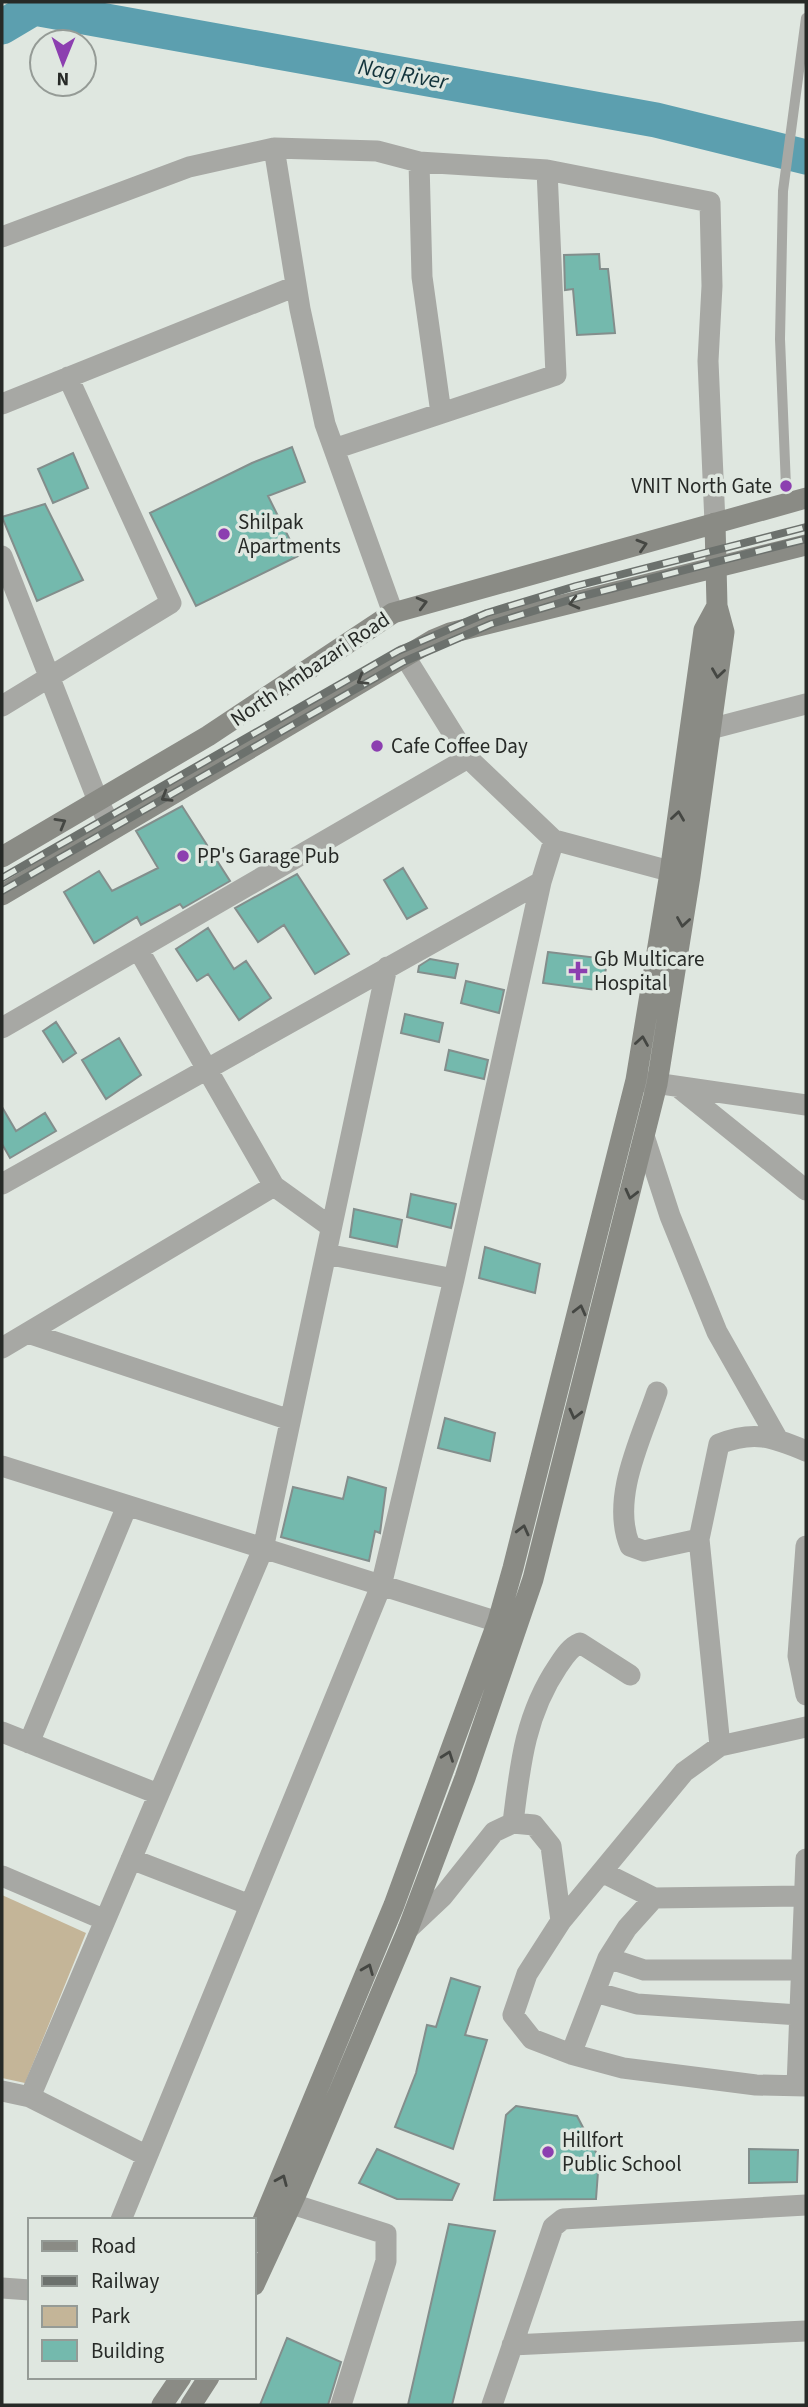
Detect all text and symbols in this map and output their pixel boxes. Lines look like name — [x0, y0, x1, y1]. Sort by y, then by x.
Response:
north arrow — [28, 28, 98, 98]
water label: Nag River — [355, 50, 452, 98]
text: N — [56, 65, 69, 92]
place label: VNIT North Gate — [631, 471, 772, 501]
marker: VNIT North Gate — [778, 478, 794, 494]
place label: Shilpak Apartments — [238, 507, 341, 561]
marker: Shilpak Apartments — [216, 526, 232, 542]
one-way arrow — [635, 538, 647, 553]
one-way arrow — [568, 595, 580, 609]
one-way arrow — [416, 597, 428, 611]
street label: North Ambazari Road — [224, 604, 396, 734]
one-way arrow — [711, 667, 726, 679]
one-way arrow — [356, 672, 369, 685]
place label: Cafe Coffee Day — [391, 731, 528, 761]
marker: Cafe Coffee Day — [369, 738, 385, 754]
one-way arrow — [161, 788, 174, 801]
one-way arrow — [670, 810, 685, 822]
one-way arrow — [54, 818, 66, 831]
place label: PP's Garage Pub — [197, 841, 339, 871]
marker: PP's Garage Pub — [175, 848, 191, 864]
one-way arrow — [676, 917, 691, 928]
place label: Gb Multicare Hospital — [594, 944, 705, 998]
marker: Gb Multicare Hospital — [568, 961, 588, 981]
one-way arrow — [634, 1035, 649, 1047]
one-way arrow — [625, 1188, 639, 1200]
one-way arrow — [572, 1304, 586, 1316]
one-way arrow — [569, 1408, 583, 1420]
one-way arrow — [514, 1524, 529, 1536]
one-way arrow — [440, 1751, 454, 1763]
one-way arrow — [359, 1964, 373, 1976]
place label: Hillfort Public School — [562, 2125, 682, 2179]
marker: Hillfort Public School — [540, 2144, 556, 2160]
one-way arrow — [273, 2174, 287, 2186]
legend — [28, 2218, 256, 2379]
text: Road — [91, 2231, 136, 2261]
text: Railway — [91, 2266, 159, 2296]
text: Park — [91, 2301, 131, 2331]
text: Building — [91, 2336, 165, 2366]

